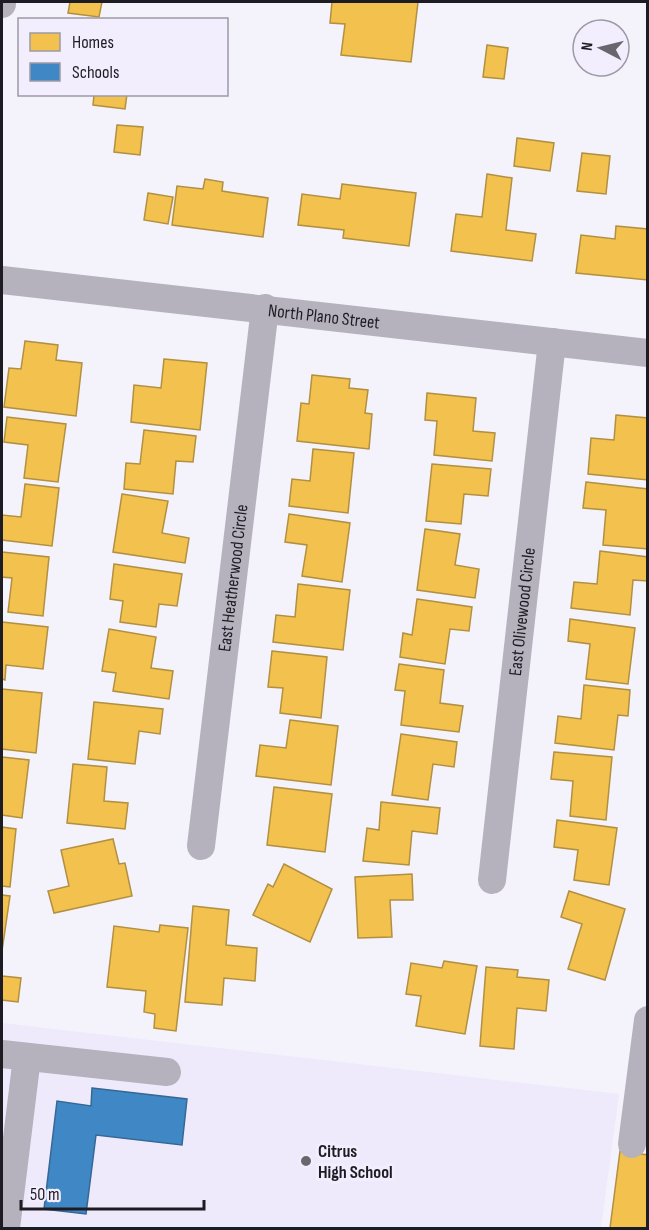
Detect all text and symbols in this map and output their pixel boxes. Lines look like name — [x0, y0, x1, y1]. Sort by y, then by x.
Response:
legend — [18, 18, 228, 96]
north arrow — [571, 18, 631, 78]
text: Homes — [72, 32, 114, 53]
text: N — [578, 41, 598, 52]
text: Schools — [72, 62, 119, 83]
street label: North Plano Street — [267, 300, 381, 333]
street label: East Heatherwood Circle — [214, 503, 252, 653]
street label: East Olivewood Circle — [504, 546, 540, 677]
place label: Citrus High School — [318, 1141, 393, 1183]
marker: Citrus High School — [299, 1154, 313, 1168]
scale bar — [21, 1173, 204, 1211]
text: 50 m — [30, 1184, 60, 1205]

